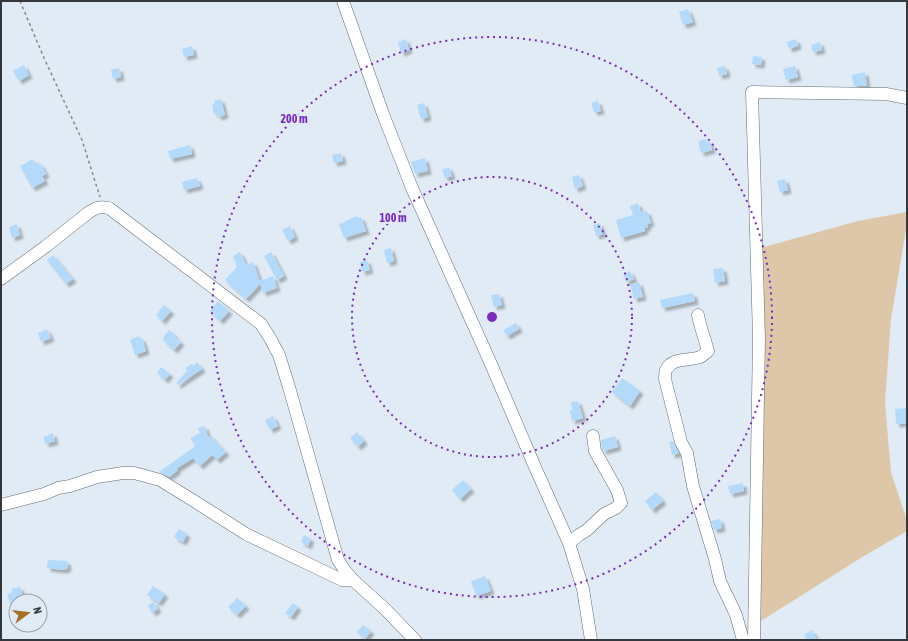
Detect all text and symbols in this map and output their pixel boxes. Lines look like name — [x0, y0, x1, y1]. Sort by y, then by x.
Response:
text: 200 m — [280, 112, 308, 126]
text: 100 m — [379, 211, 407, 225]
centre of rings — [485, 310, 499, 324]
north arrow — [8, 593, 48, 633]
text: N — [31, 606, 44, 615]

